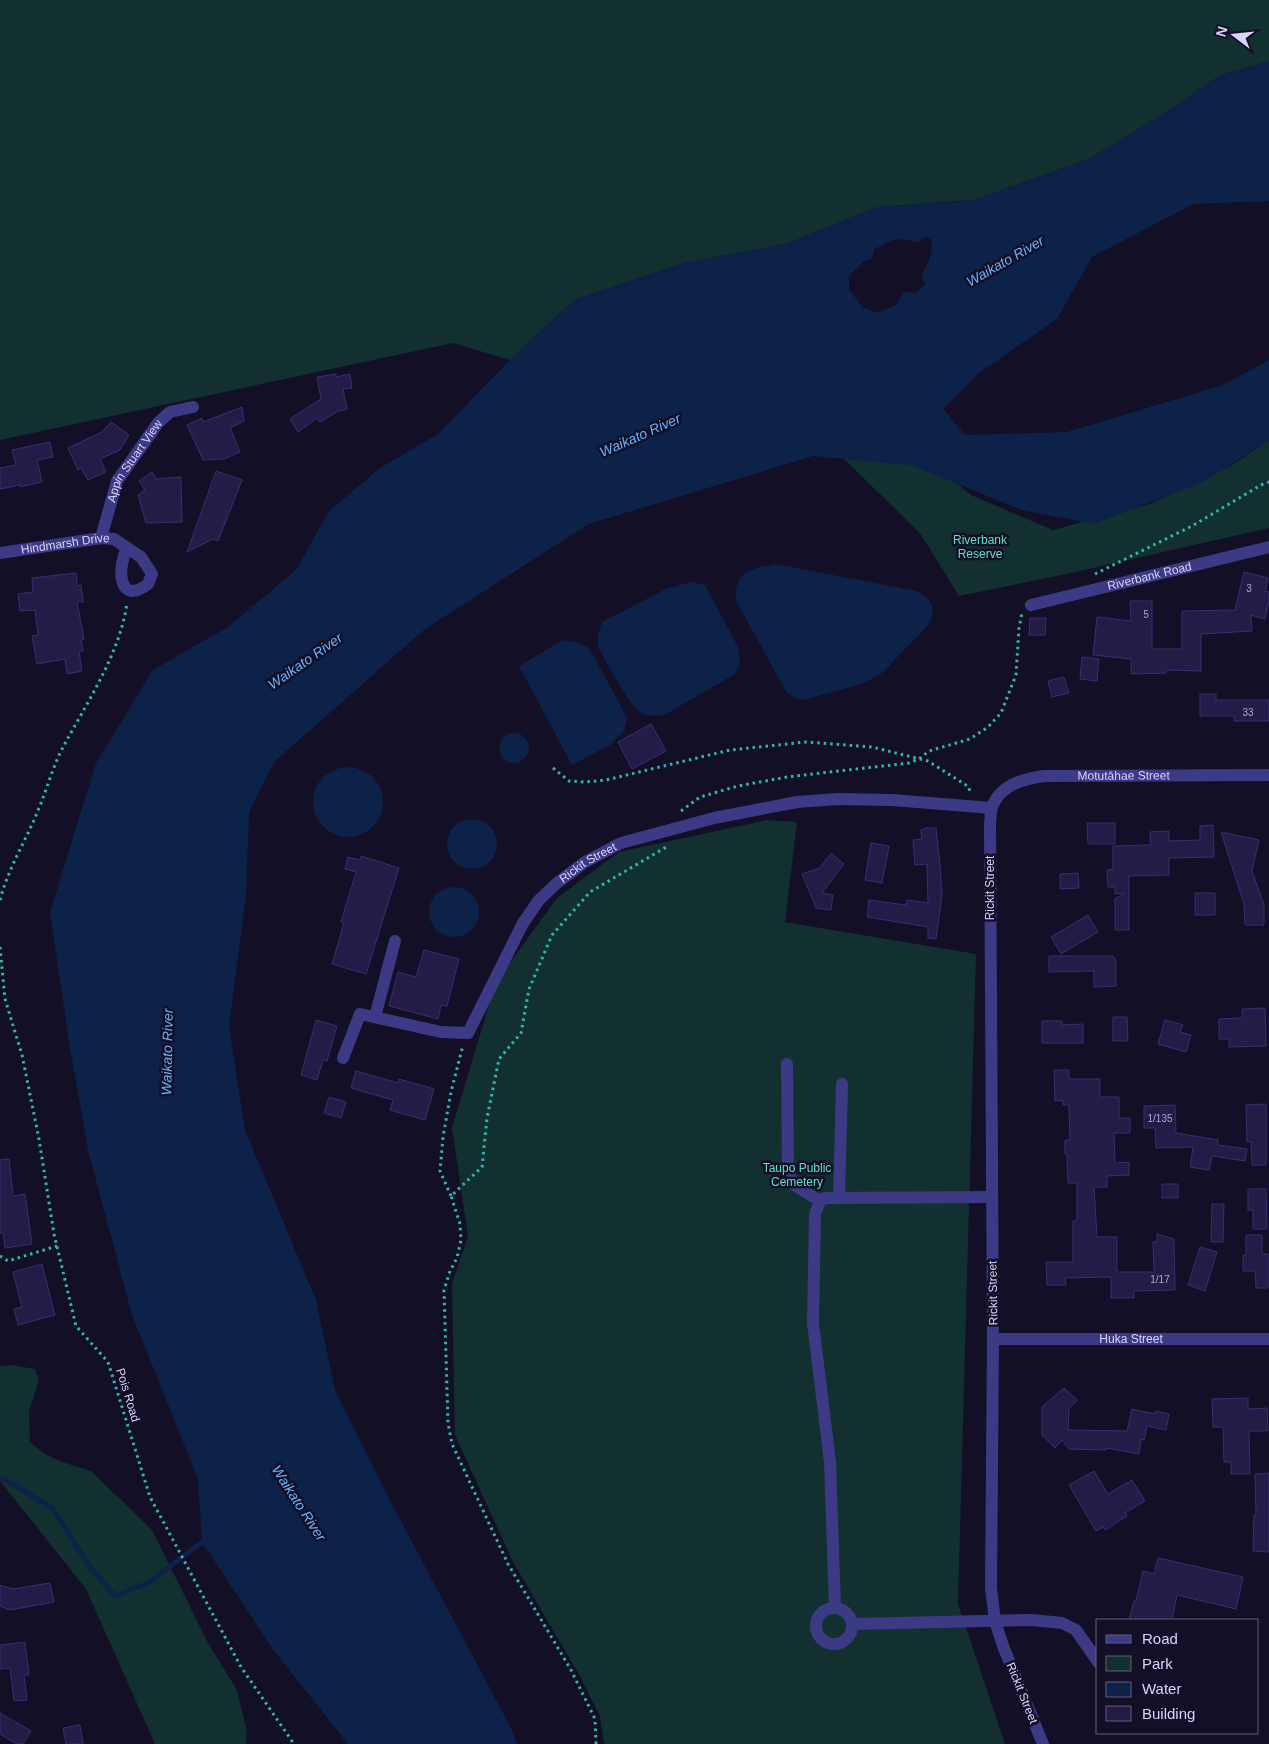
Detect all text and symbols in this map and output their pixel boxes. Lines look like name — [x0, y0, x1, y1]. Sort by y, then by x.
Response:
north arrow — [1209, 10, 1259, 60]
text: N — [1212, 24, 1231, 38]
water label: Waikato River — [963, 232, 1048, 290]
water label: Waikato River — [597, 409, 684, 460]
street label: Appin Stuart View — [104, 417, 165, 504]
street label: Hindmarsh Drive — [20, 531, 110, 557]
park label: Riverbank Reserve — [953, 533, 1008, 561]
street label: Riverbank Road — [1106, 559, 1193, 593]
house number: 3 — [1246, 583, 1252, 594]
house number: 5 — [1143, 609, 1149, 620]
water label: Waikato River — [265, 629, 346, 692]
house number: 33 — [1242, 707, 1254, 718]
street label: Motutāhae Street — [1077, 768, 1170, 783]
street label: Rickit Street — [557, 839, 619, 886]
street label: Rickit Street — [983, 855, 997, 920]
water label: Waikato River — [158, 1007, 176, 1096]
house number: 1/135 — [1147, 1113, 1173, 1124]
park label: Taupo Public Cemetery — [763, 1161, 831, 1189]
street label: Rickit Street — [985, 1260, 1001, 1325]
house number: 1/17 — [1150, 1274, 1170, 1285]
street label: Huka Street — [1099, 1332, 1163, 1346]
street label: Pois Road — [113, 1366, 143, 1424]
water label: Waikato River — [269, 1462, 330, 1545]
legend — [1096, 1619, 1259, 1734]
text: Road — [1142, 1630, 1178, 1647]
text: Park — [1142, 1655, 1173, 1672]
street label: Rickit Street — [1003, 1660, 1041, 1726]
text: Water — [1142, 1680, 1181, 1697]
text: Building — [1142, 1705, 1195, 1722]

